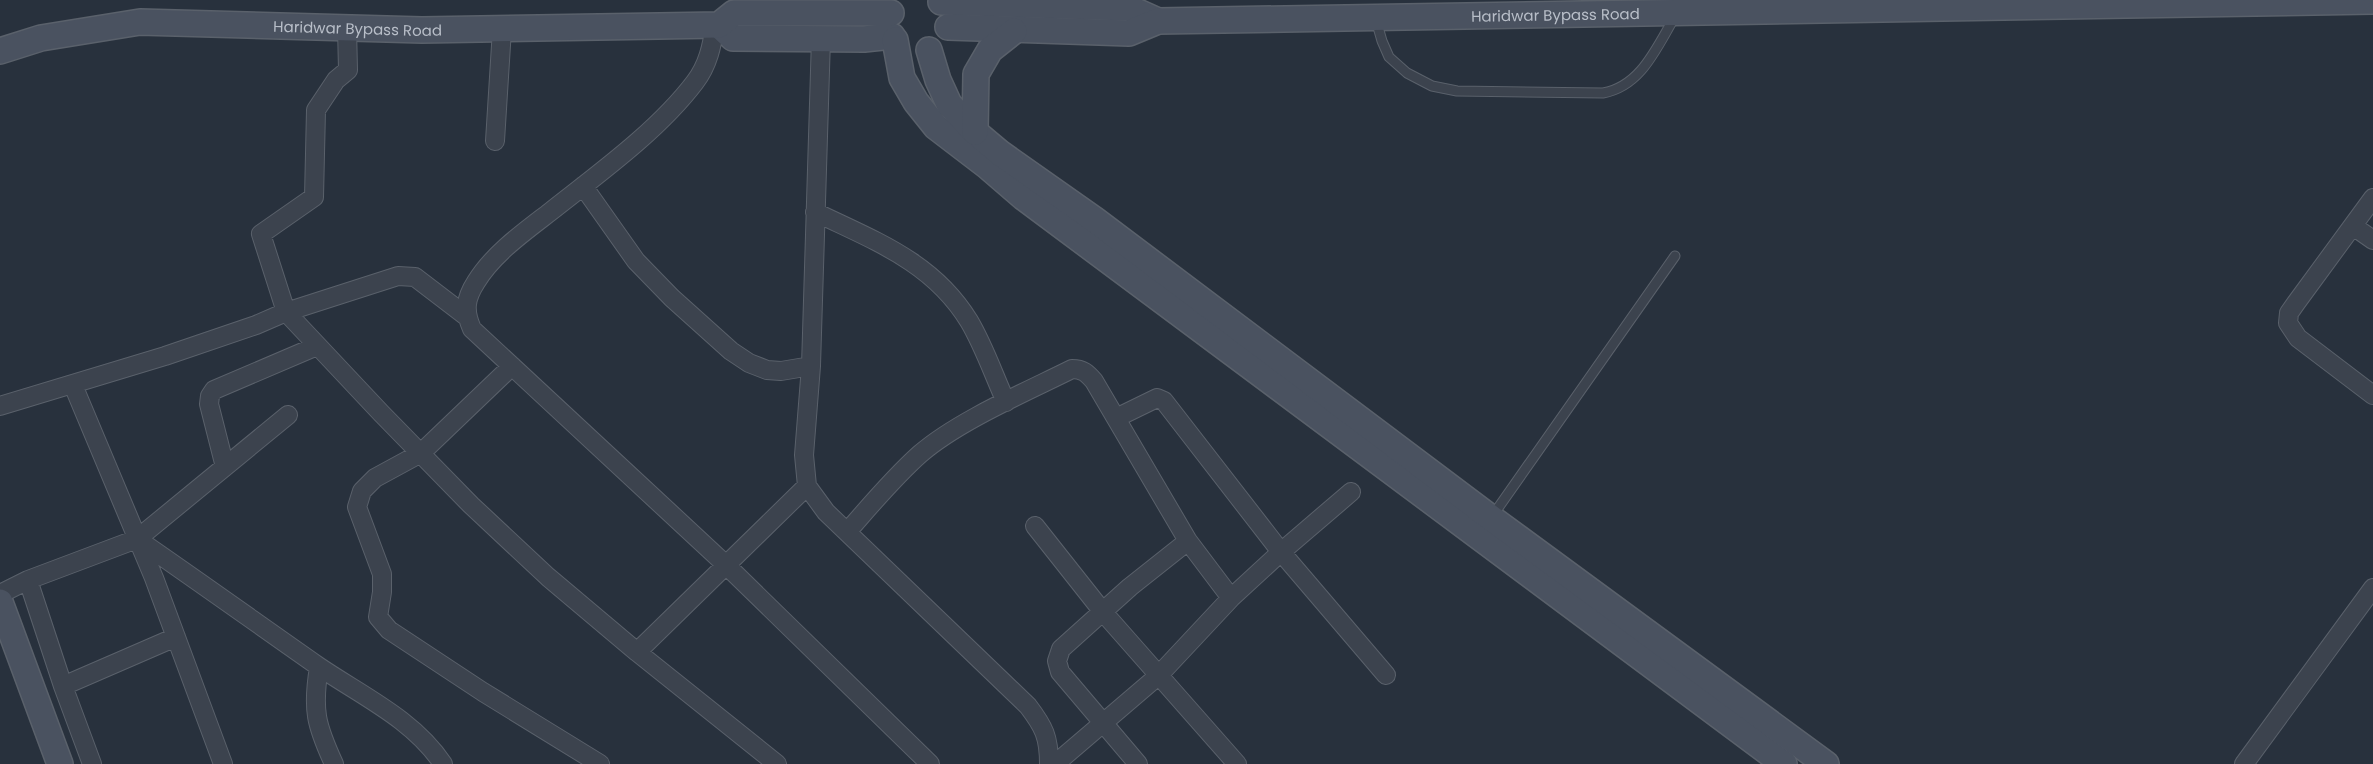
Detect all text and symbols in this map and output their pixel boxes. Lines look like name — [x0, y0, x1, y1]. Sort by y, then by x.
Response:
street label: Haridwar Bypass Road — [1471, 3, 1640, 26]
street label: Haridwar Bypass Road — [273, 15, 442, 41]

